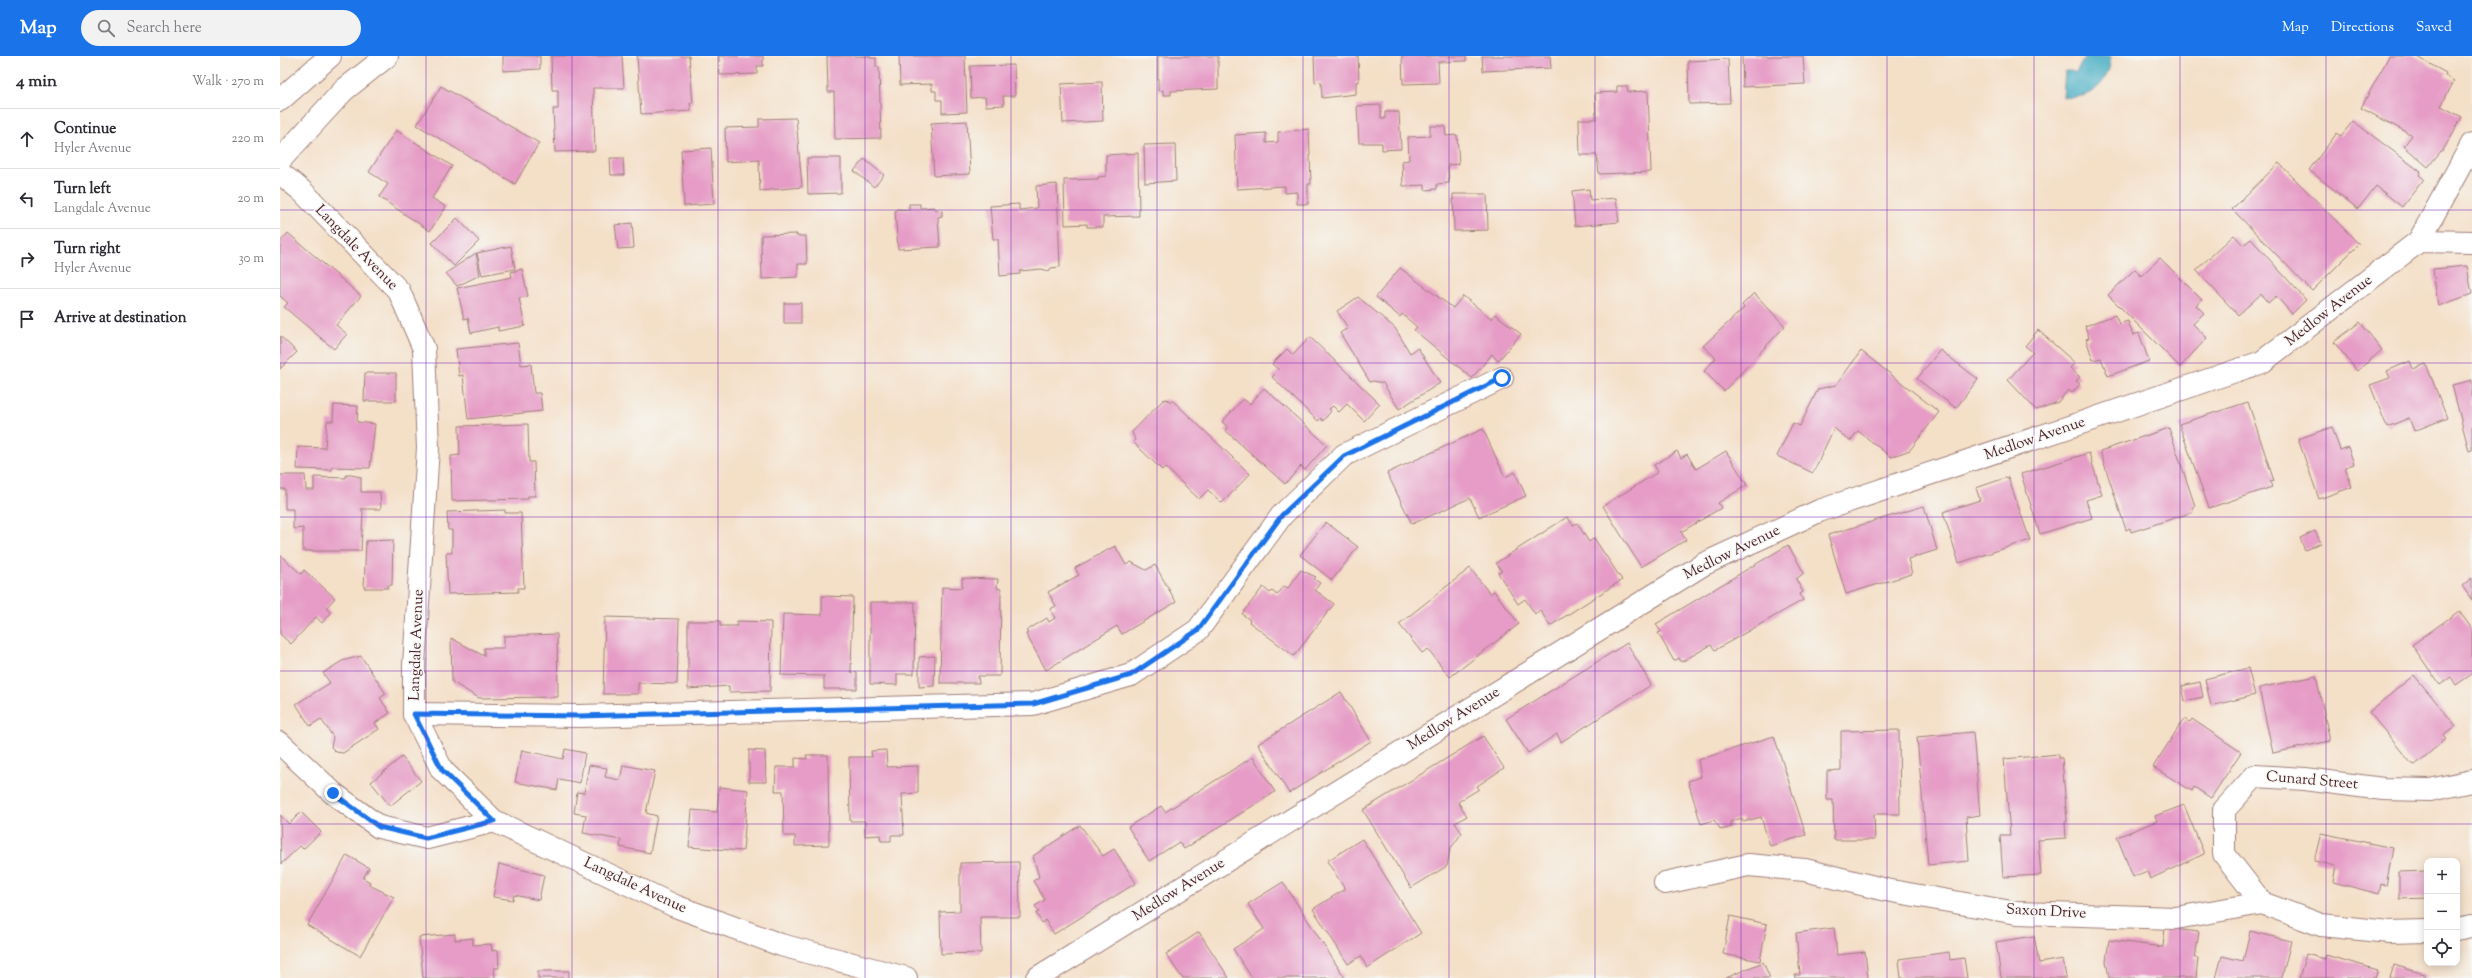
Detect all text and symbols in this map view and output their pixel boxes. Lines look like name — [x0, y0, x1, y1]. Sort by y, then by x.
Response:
search box — [81, 10, 361, 46]
text: Map — [20, 15, 57, 42]
icon: search — [95, 17, 117, 39]
text: Search here — [127, 18, 202, 39]
text: Map — [2282, 18, 2309, 38]
text: Directions — [2331, 18, 2394, 38]
text: Saved — [2416, 18, 2452, 38]
text: 4 min — [16, 70, 57, 94]
text: Walk · 270 m — [192, 73, 264, 91]
text: Continue — [54, 119, 116, 140]
icon: ahead — [16, 128, 38, 150]
text: 220 m — [231, 130, 264, 148]
text: Hyler Avenue — [54, 140, 131, 158]
text: Turn left — [54, 179, 111, 200]
icon: left — [16, 188, 38, 210]
text: 20 m — [238, 190, 264, 208]
text: Langdale Avenue — [54, 200, 151, 218]
street label: Langdale Avenue — [310, 201, 402, 295]
text: Turn right — [54, 239, 120, 260]
icon: right — [16, 248, 38, 270]
text: 30 m — [238, 250, 264, 268]
text: Hyler Avenue — [54, 260, 131, 278]
street label: Medlow Avenue — [2281, 270, 2377, 352]
icon: arrive — [16, 308, 38, 330]
text: Arrive at destination — [54, 308, 187, 329]
route start — [1493, 369, 1511, 387]
street label: Medlow Avenue — [1982, 412, 2088, 466]
street label: Medlow Avenue — [1680, 520, 1784, 586]
street label: Langdale Avenue — [405, 589, 429, 701]
street label: Medlow Avenue — [1404, 682, 1504, 756]
street label: Cunard Street — [2265, 767, 2359, 795]
route end — [324, 784, 342, 802]
street label: Langdale Avenue — [580, 853, 690, 919]
street label: Medlow Avenue — [1129, 853, 1229, 927]
map controls — [2424, 858, 2460, 966]
button: + — [2424, 858, 2460, 894]
button: − — [2424, 894, 2460, 930]
street label: Saxon Drive — [2005, 899, 2087, 925]
button: locate — [2424, 930, 2460, 966]

